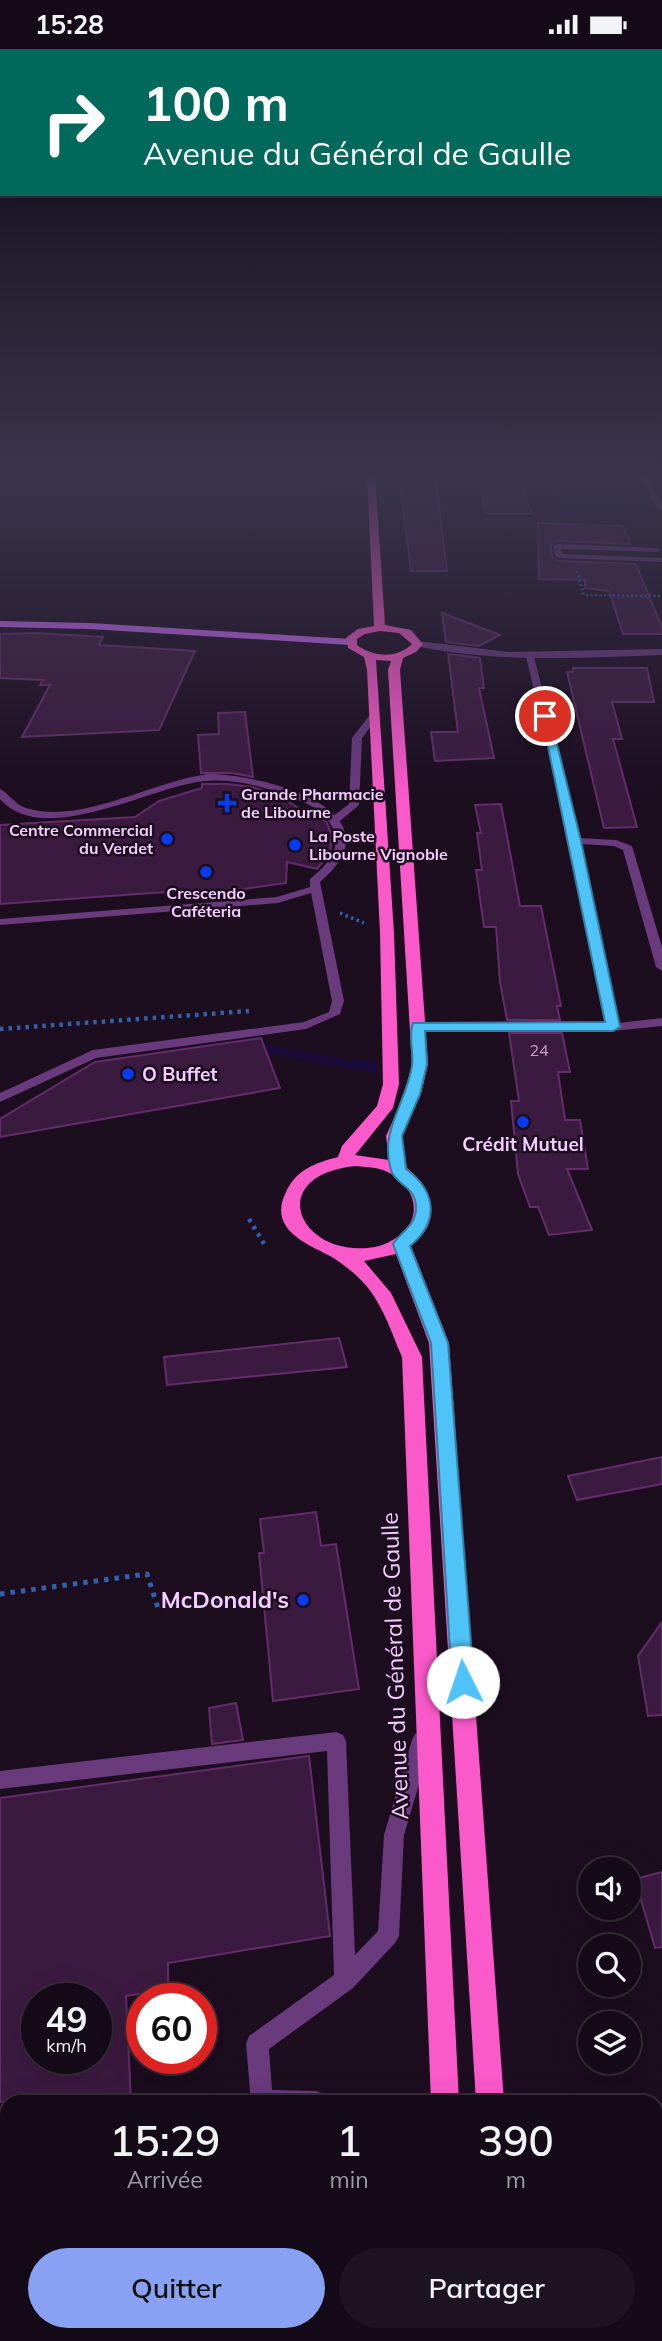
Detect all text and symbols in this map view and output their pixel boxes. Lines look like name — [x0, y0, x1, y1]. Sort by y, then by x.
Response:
text: 15:28 — [35, 8, 104, 41]
text: 100 m — [143, 72, 289, 133]
icon: right — [28, 77, 119, 168]
text: Avenue du Général de Gaulle — [143, 133, 571, 173]
pin — [515, 686, 575, 746]
icon: arrive — [526, 697, 564, 735]
place label: Grande Pharmacie de Libourne — [241, 784, 384, 822]
marker: Grande Pharmacie de Libourne — [219, 795, 235, 811]
place label: Centre Commercial du Verdet — [9, 820, 153, 858]
place label: La Poste Libourne Vignoble — [309, 826, 448, 864]
marker: Centre Commercial du Verdet — [159, 831, 175, 847]
marker: La Poste Libourne Vignoble — [287, 837, 303, 853]
marker: Crescendo Caféteria — [198, 864, 214, 880]
place label: Crescendo Caféteria — [166, 883, 246, 921]
house number: 24 — [529, 1040, 549, 1060]
place label: O Buffet — [142, 1062, 217, 1086]
marker: O Buffet — [120, 1066, 136, 1082]
marker: Crédit Mutuel — [515, 1114, 531, 1130]
place label: Crédit Mutuel — [462, 1132, 584, 1156]
street label: Avenue du Général de Gaulle — [375, 1512, 414, 1820]
place label: McDonald's — [161, 1585, 289, 1614]
marker: McDonald's — [295, 1592, 311, 1608]
position arrow — [426, 1645, 500, 1719]
map controls — [578, 1857, 641, 2074]
button: sound — [578, 1857, 641, 1920]
button: search — [578, 1934, 641, 1997]
speed limit sign: 60 — [126, 1983, 217, 2074]
text: 49 — [45, 1997, 88, 2041]
button: layers — [578, 2011, 641, 2074]
text: km/h — [46, 2034, 87, 2057]
text: 15:29 — [109, 2114, 220, 2167]
text: 1 — [336, 2114, 362, 2167]
text: 390 — [478, 2114, 554, 2167]
text: Arrivée — [127, 2165, 203, 2194]
text: min — [329, 2165, 369, 2194]
text: m — [506, 2165, 526, 2194]
button: Quitter — [28, 2248, 325, 2328]
button: Partager — [339, 2248, 635, 2328]

